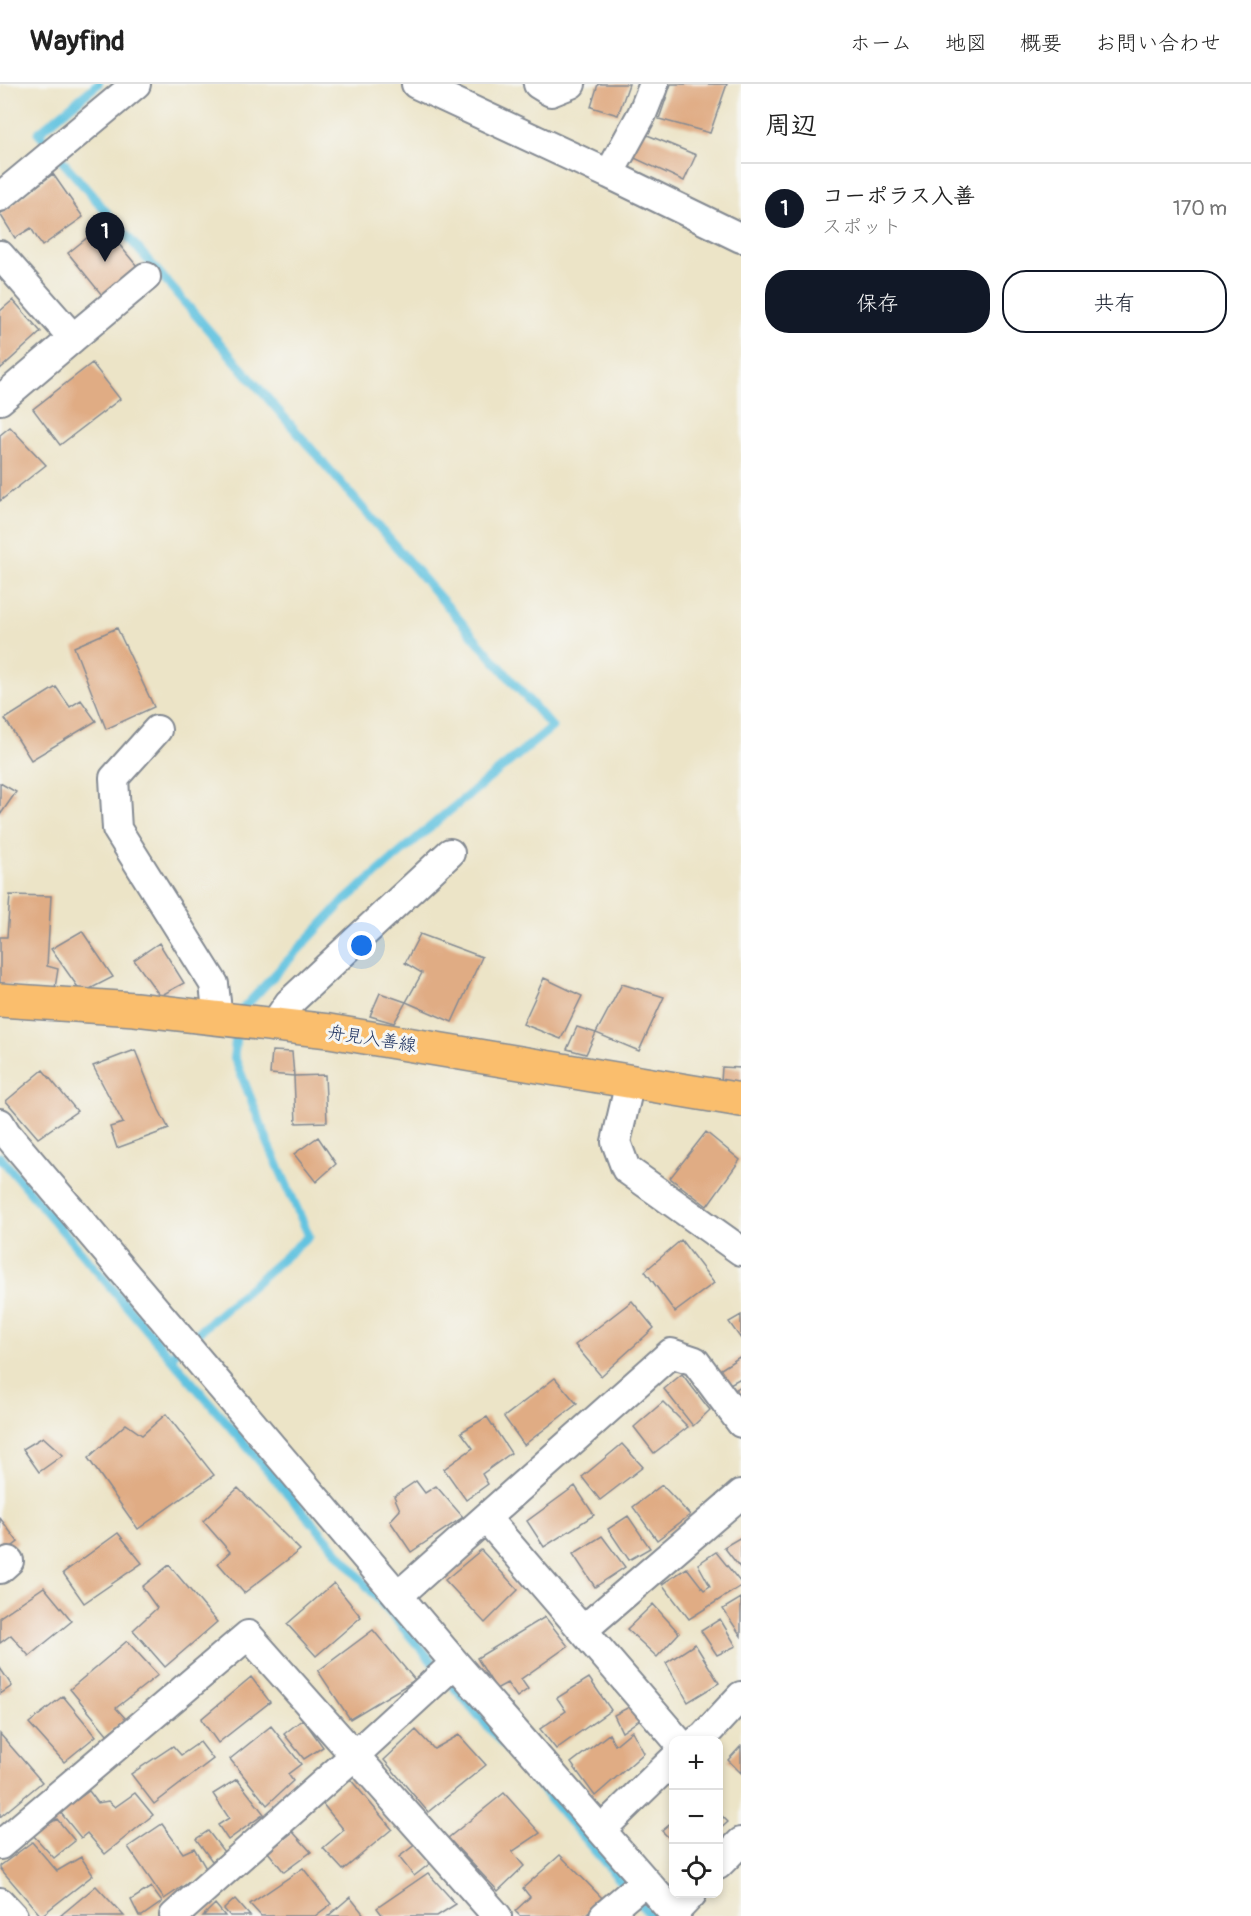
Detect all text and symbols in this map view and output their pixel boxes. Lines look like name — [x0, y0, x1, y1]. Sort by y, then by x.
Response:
text: Wayfind — [30, 24, 125, 59]
text: ホーム — [850, 30, 912, 57]
text: 地図 — [945, 30, 987, 57]
text: 概要 — [1020, 30, 1062, 57]
text: お問い合わせ — [1095, 30, 1221, 57]
text: 周辺 — [765, 110, 817, 142]
text: コーポラス入善 — [822, 182, 975, 210]
text: 1 — [781, 196, 788, 221]
text: 170 m — [1173, 196, 1227, 221]
pin: 1 — [86, 212, 124, 262]
text: スポット — [822, 214, 902, 239]
button: 保存 — [765, 270, 990, 333]
button: 共有 — [1002, 270, 1227, 333]
your location — [347, 931, 376, 960]
street label: 舟見入善線 — [326, 1021, 418, 1057]
map controls — [669, 1736, 723, 1898]
button: + — [669, 1736, 723, 1790]
button: − — [669, 1790, 723, 1844]
button: locate — [669, 1844, 723, 1898]

